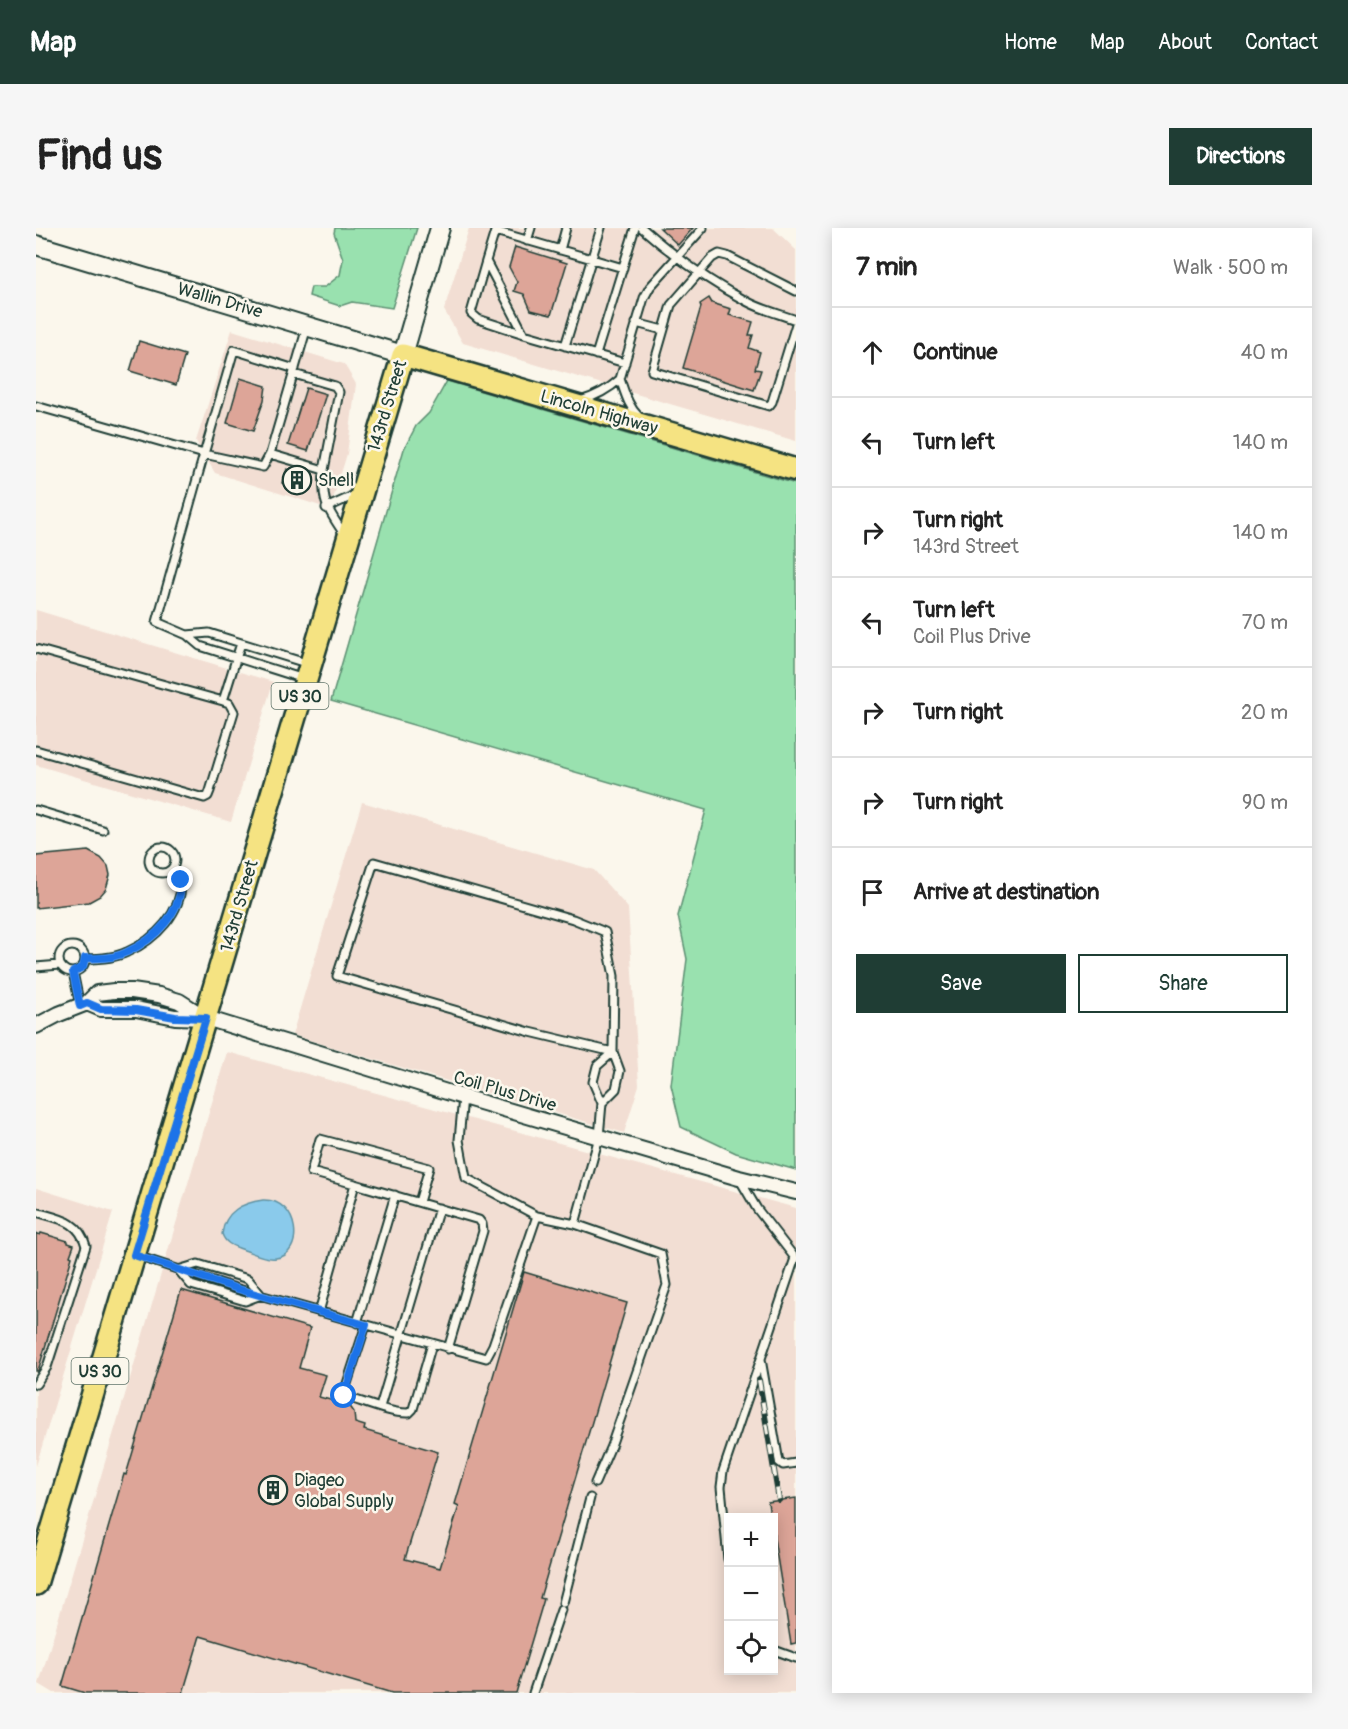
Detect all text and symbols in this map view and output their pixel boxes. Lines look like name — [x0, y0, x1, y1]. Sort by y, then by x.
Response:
text: Map — [30, 25, 76, 60]
text: Home — [1004, 29, 1057, 56]
text: Map — [1090, 29, 1125, 56]
text: About — [1158, 29, 1212, 56]
text: Contact — [1245, 29, 1318, 56]
button: Directions — [1169, 128, 1312, 185]
text: Find us — [36, 130, 162, 182]
text: 7 min — [856, 251, 918, 283]
text: Walk · 500 m — [1173, 255, 1288, 280]
street label: Wallin Drive — [174, 277, 265, 324]
icon: ahead — [856, 336, 889, 369]
text: Continue — [913, 338, 997, 366]
text: 40 m — [1241, 340, 1288, 365]
street label: 143rd Street — [363, 357, 413, 455]
street label: Lincoln Highway — [538, 385, 661, 440]
icon: left — [856, 426, 889, 459]
text: Turn left — [913, 428, 995, 456]
text: 140 m — [1233, 430, 1288, 455]
building icon: Shell — [281, 464, 313, 496]
place label: Shell — [318, 469, 354, 492]
text: Turn right — [913, 506, 1003, 534]
icon: right — [856, 516, 889, 549]
text: 140 m — [1233, 520, 1288, 545]
text: 143rd Street — [913, 534, 1019, 559]
text: Turn left — [913, 596, 995, 624]
icon: left — [856, 606, 889, 639]
text: 70 m — [1242, 610, 1288, 635]
text: Coil Plus Drive — [913, 624, 1031, 649]
road number: US 30 — [272, 683, 328, 709]
icon: right — [856, 696, 889, 729]
text: Turn right — [913, 698, 1003, 726]
text: 20 m — [1241, 700, 1288, 725]
icon: right — [856, 786, 889, 819]
text: Turn right — [913, 788, 1003, 816]
text: 90 m — [1242, 790, 1288, 815]
street label: 143rd Street — [215, 857, 264, 955]
route end — [167, 866, 193, 892]
icon: arrive — [856, 876, 889, 909]
text: Arrive at destination — [913, 878, 1099, 906]
button: Save — [856, 954, 1066, 1013]
button: Share — [1078, 954, 1288, 1013]
street label: Coil Plus Drive — [451, 1066, 559, 1117]
road number: US 30 — [72, 1358, 128, 1384]
route start — [330, 1382, 356, 1408]
place label: Diageo Global Supply — [294, 1469, 394, 1513]
building icon: Diageo Global Supply — [257, 1474, 289, 1506]
map controls — [724, 1513, 778, 1675]
button: + — [724, 1513, 778, 1567]
button: − — [724, 1567, 778, 1621]
button: locate — [724, 1621, 778, 1675]

